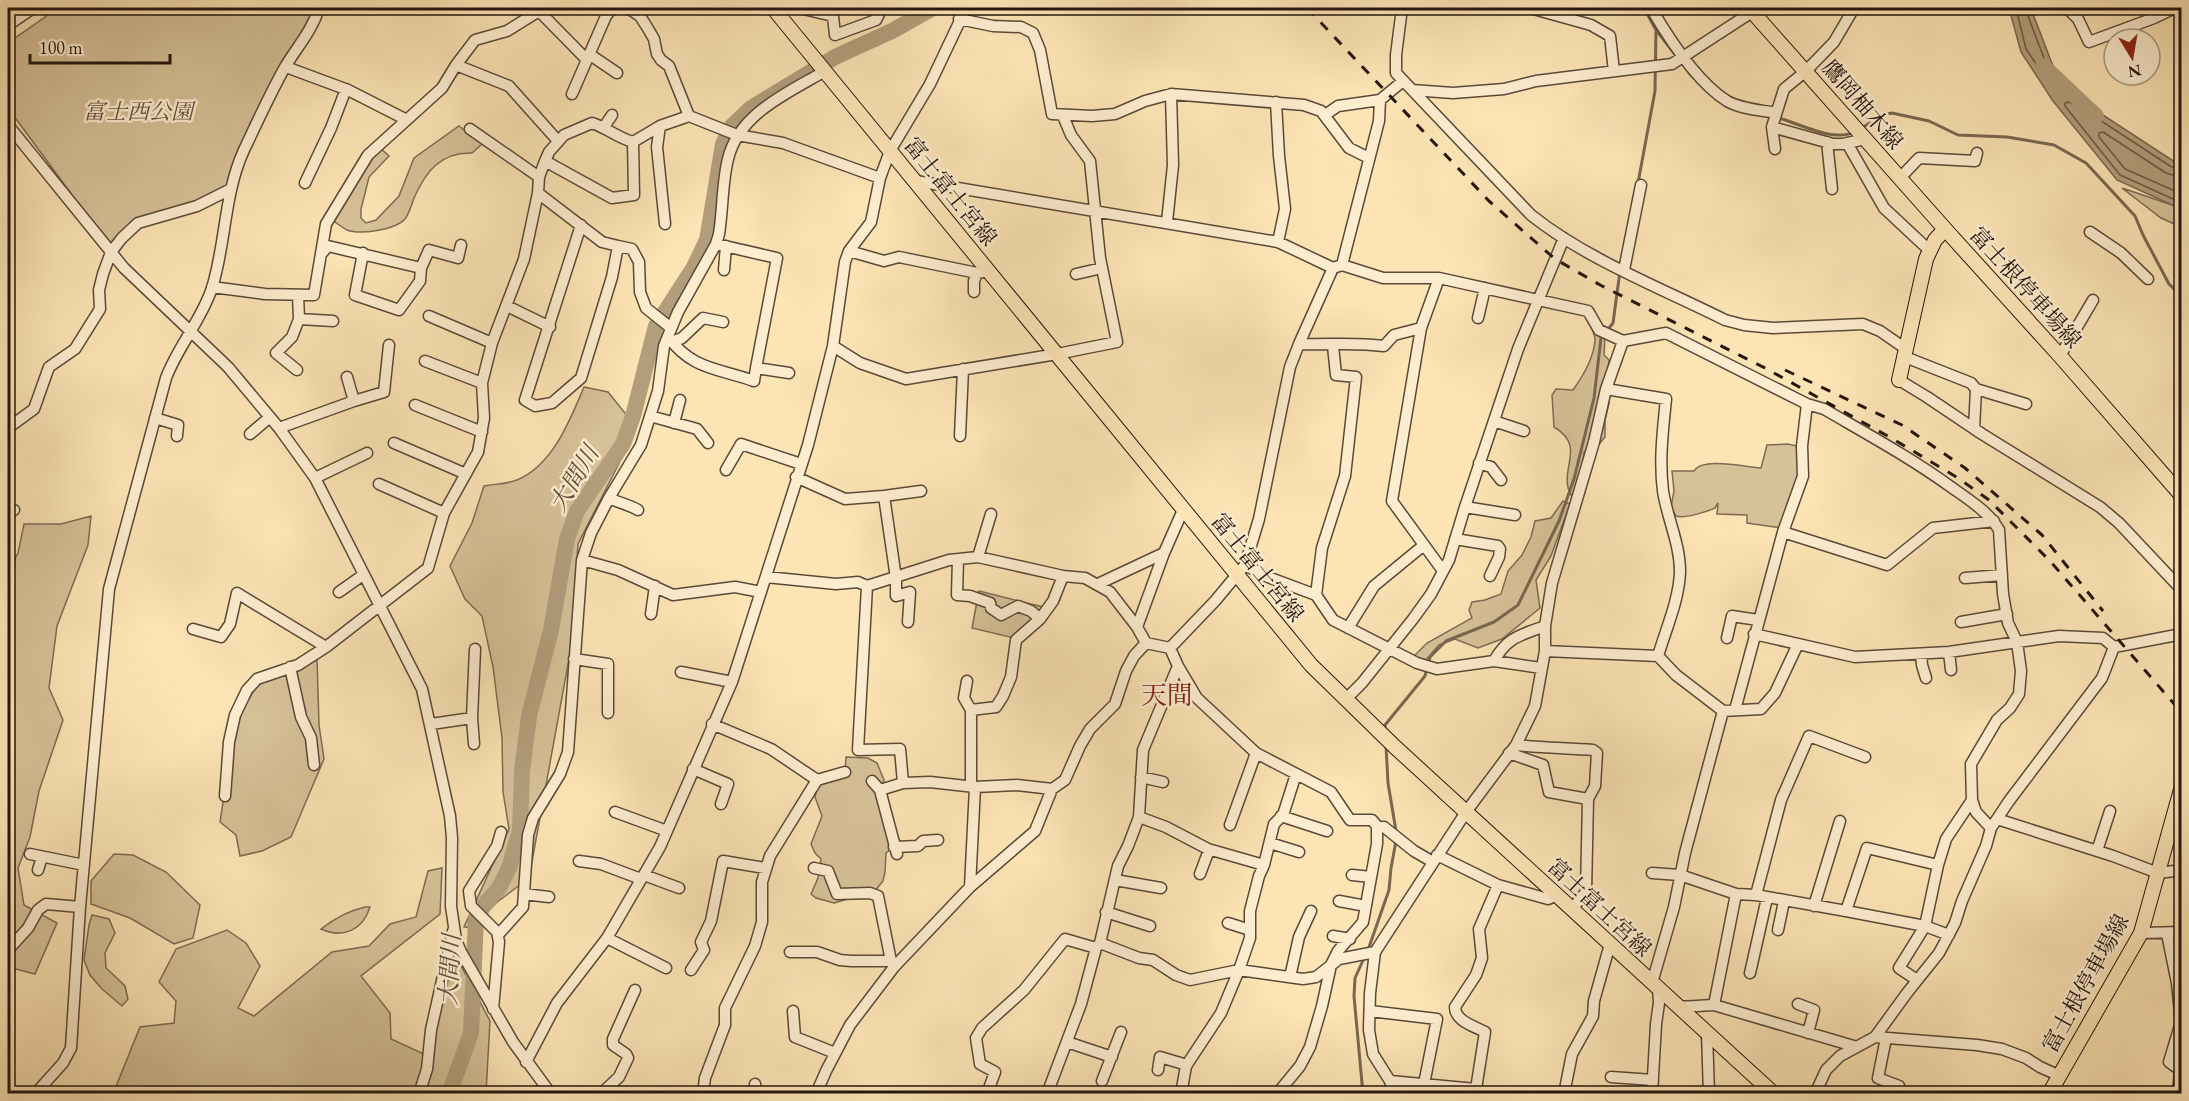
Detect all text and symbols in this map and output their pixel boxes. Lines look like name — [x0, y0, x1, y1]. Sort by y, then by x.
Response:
scale bar — [30, 27, 170, 65]
north arrow — [2102, 27, 2162, 87]
text: 100 m — [39, 36, 83, 59]
street label: 鷹岡柚木線 — [1816, 53, 1910, 155]
text: N — [2126, 60, 2143, 83]
park label: 富士西公園 — [83, 97, 196, 126]
street label: 富士富士宮線 — [898, 131, 1003, 252]
street label: 富士根停車場線 — [1963, 220, 2088, 354]
water label: 大間川 — [542, 437, 607, 518]
street label: 富士富士宮線 — [1205, 507, 1310, 628]
district label: 天間 — [1141, 678, 1193, 712]
street label: 富士富士宮線 — [1541, 852, 1658, 963]
street label: 富士根停車場線 — [2035, 909, 2135, 1058]
water label: 大間川 — [432, 930, 467, 1007]

